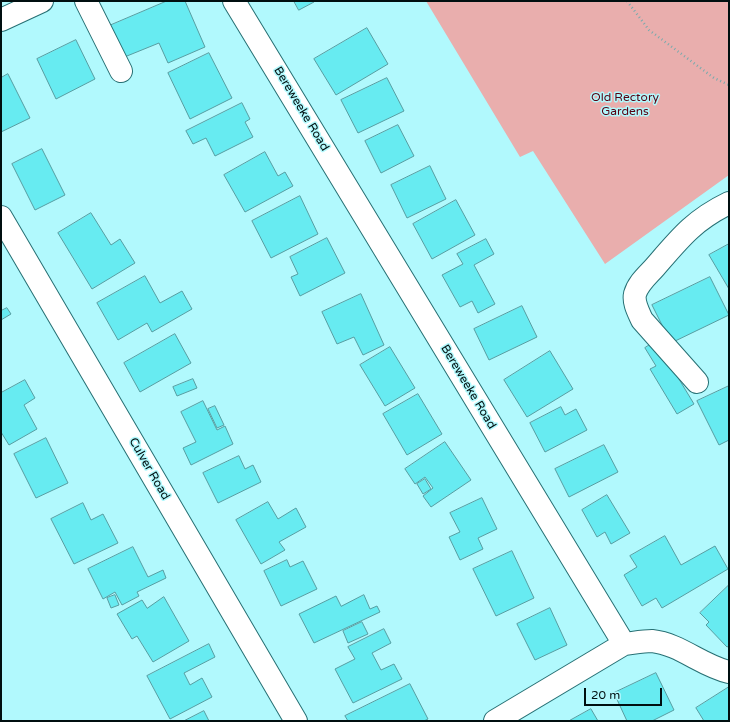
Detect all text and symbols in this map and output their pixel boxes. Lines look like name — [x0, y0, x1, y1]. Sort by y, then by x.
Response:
street label: Bereweeke Road — [270, 64, 332, 154]
park label: Old Rectory Gardens — [591, 91, 659, 119]
street label: Bereweeke Road — [437, 342, 499, 432]
street label: Culver Road — [125, 435, 173, 503]
scale bar — [586, 680, 664, 706]
text: 20 m — [591, 688, 620, 702]

